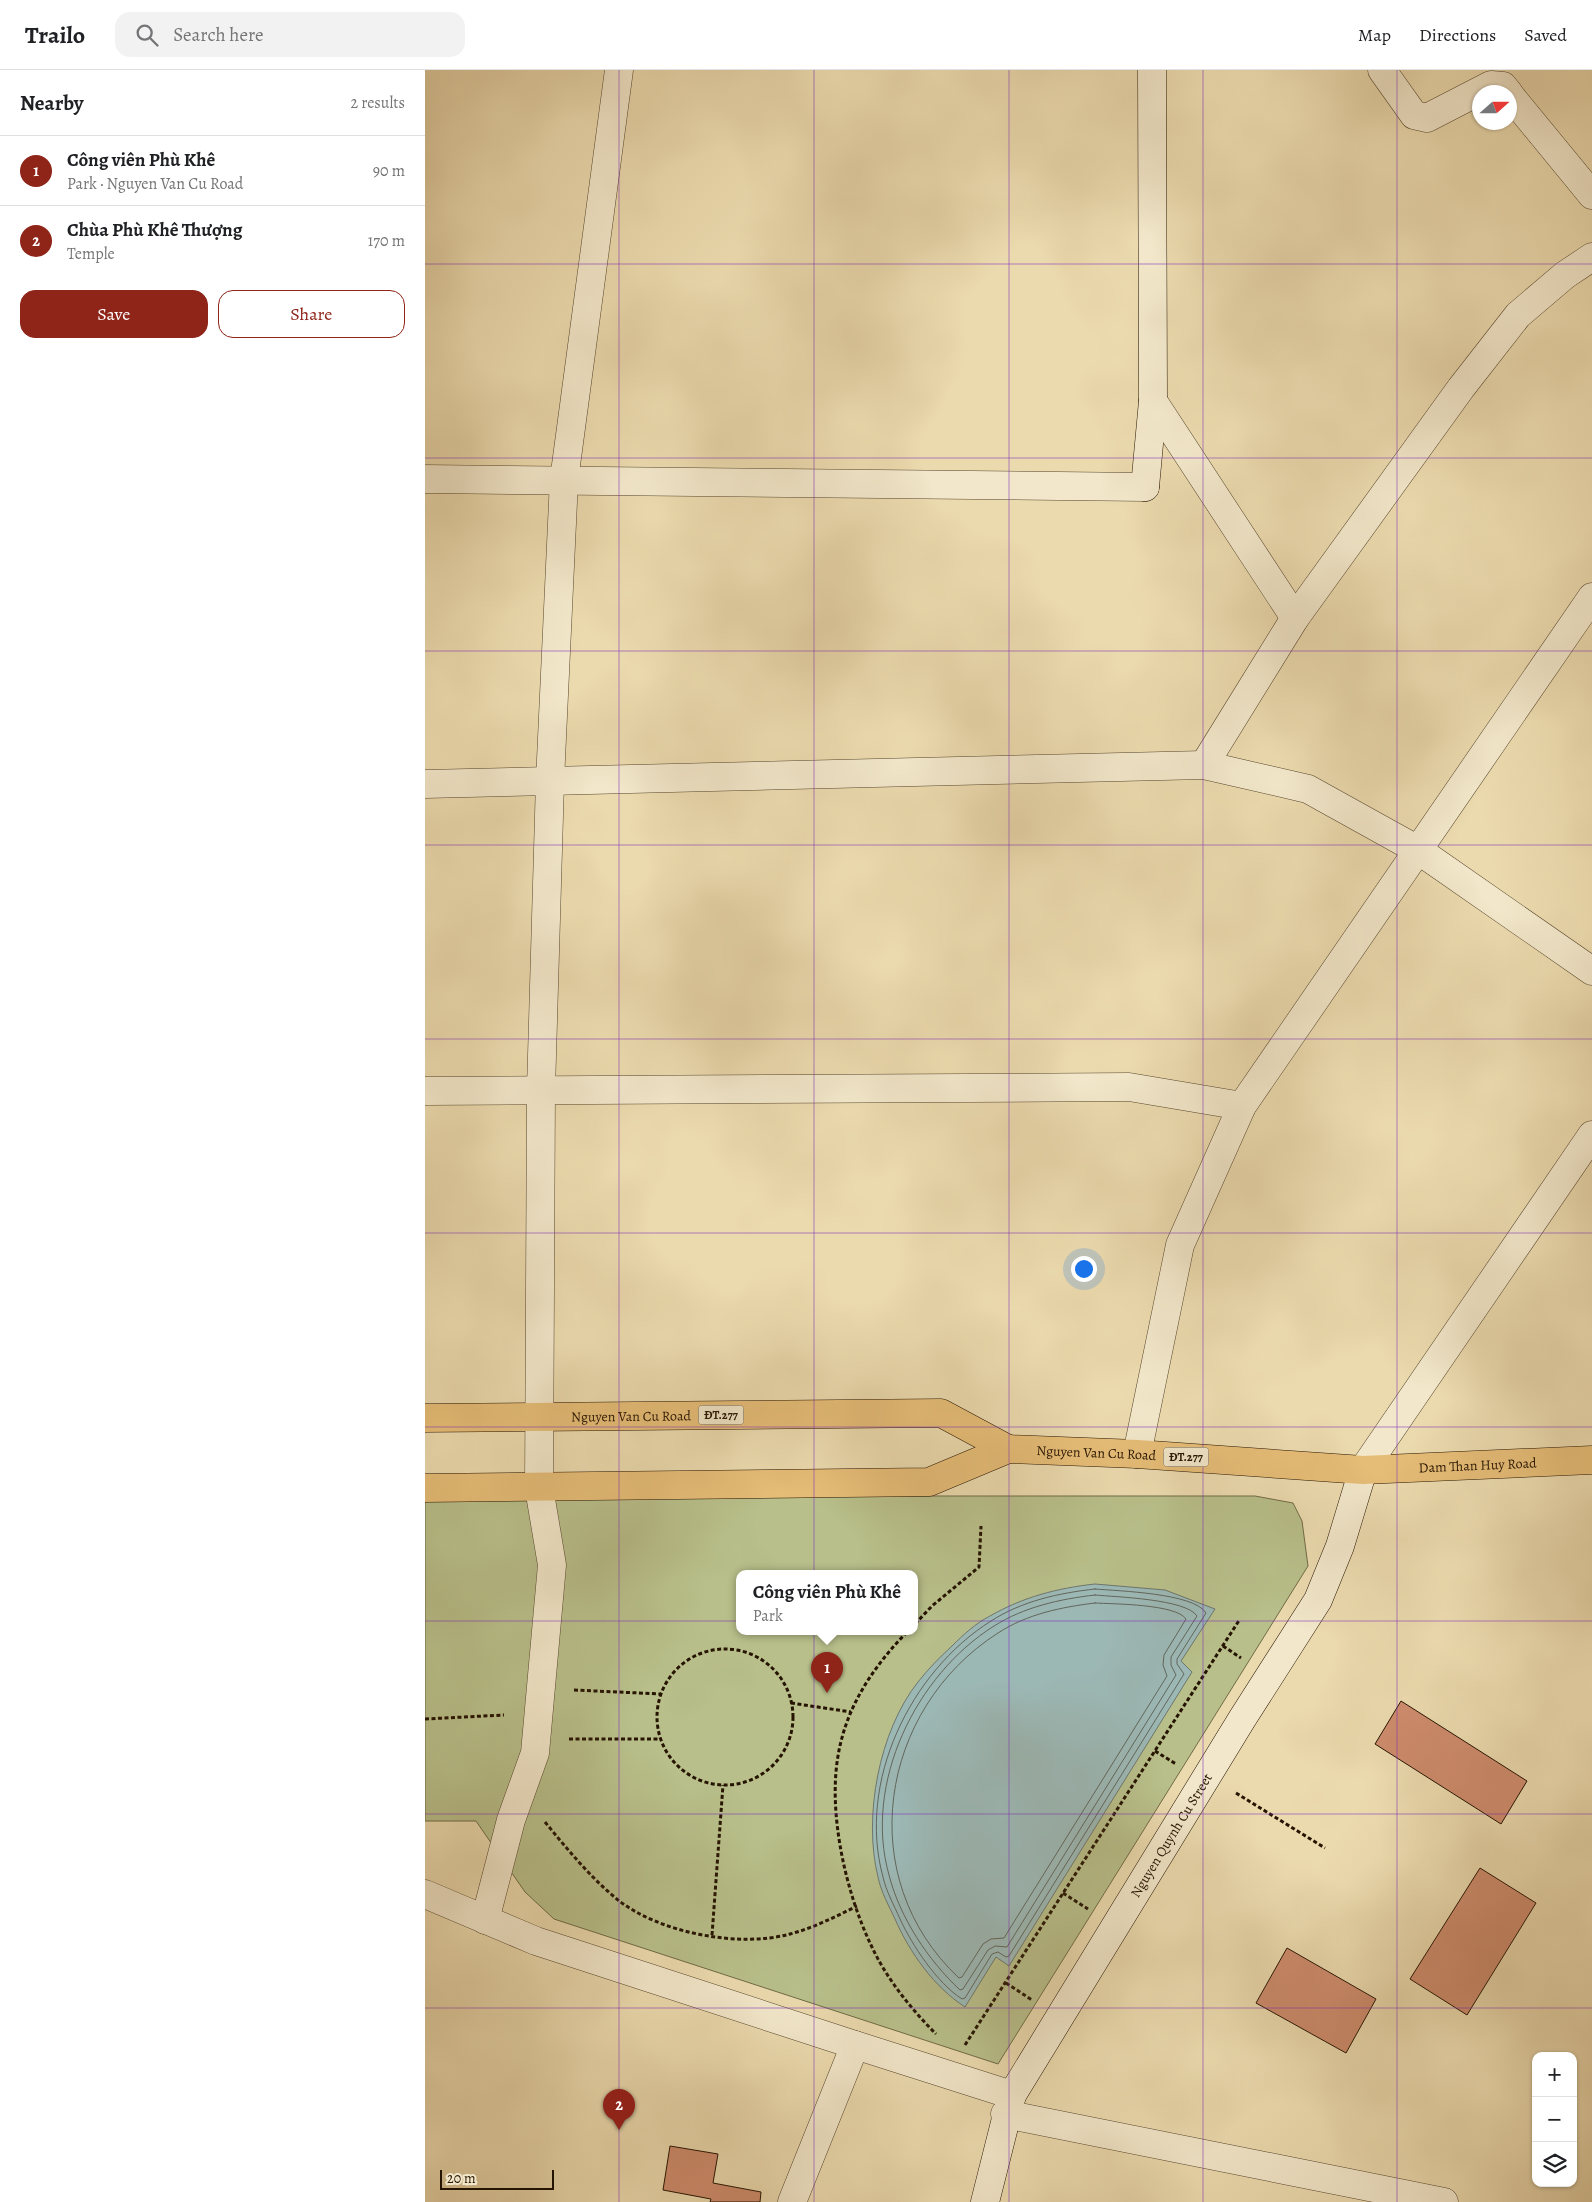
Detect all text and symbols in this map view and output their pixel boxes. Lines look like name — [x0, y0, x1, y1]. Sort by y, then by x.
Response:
search box — [115, 12, 465, 57]
text: Trailo — [25, 19, 85, 51]
icon: search — [133, 21, 161, 49]
text: Search here — [173, 22, 264, 48]
text: Map — [1358, 23, 1391, 47]
text: Directions — [1419, 23, 1496, 47]
text: Saved — [1524, 23, 1567, 47]
north arrow — [1472, 85, 1517, 130]
text: Nearby — [20, 89, 83, 117]
text: 2 results — [350, 92, 405, 114]
text: Công viên Phù Khê — [67, 147, 215, 173]
text: 1 — [33, 160, 39, 182]
text: 90 m — [373, 160, 405, 182]
text: Park · Nguyen Van Cu Road — [67, 173, 243, 195]
text: Chùa Phù Khê Thượng — [67, 217, 242, 243]
text: 2 — [32, 230, 40, 252]
text: 170 m — [368, 230, 405, 252]
text: Temple — [67, 243, 115, 265]
button: Save — [20, 290, 208, 338]
button: Share — [218, 290, 405, 338]
your location — [1071, 1256, 1097, 1282]
street label: Nguyen Van Cu Road — [571, 1406, 692, 1426]
road number: ĐT.277 — [699, 1406, 743, 1424]
street label: Nguyen Van Cu Road — [1036, 1441, 1157, 1465]
road number: ĐT.277 — [1163, 1448, 1209, 1466]
street label: Dam Than Huy Road — [1418, 1453, 1537, 1477]
popup — [736, 1570, 918, 1635]
text: Công viên Phù Khê — [753, 1579, 901, 1605]
text: Park — [753, 1605, 783, 1627]
pin: 1 — [811, 1652, 843, 1693]
street label: Nguyen Quynh Cu Street — [1126, 1769, 1216, 1901]
map controls — [1532, 2052, 1577, 2187]
button: + — [1532, 2052, 1577, 2097]
pin: 2 — [603, 2089, 635, 2130]
button: − — [1532, 2097, 1577, 2142]
button: layers — [1532, 2142, 1577, 2187]
scale bar — [440, 2167, 554, 2190]
text: 20 m — [447, 2169, 476, 2188]

